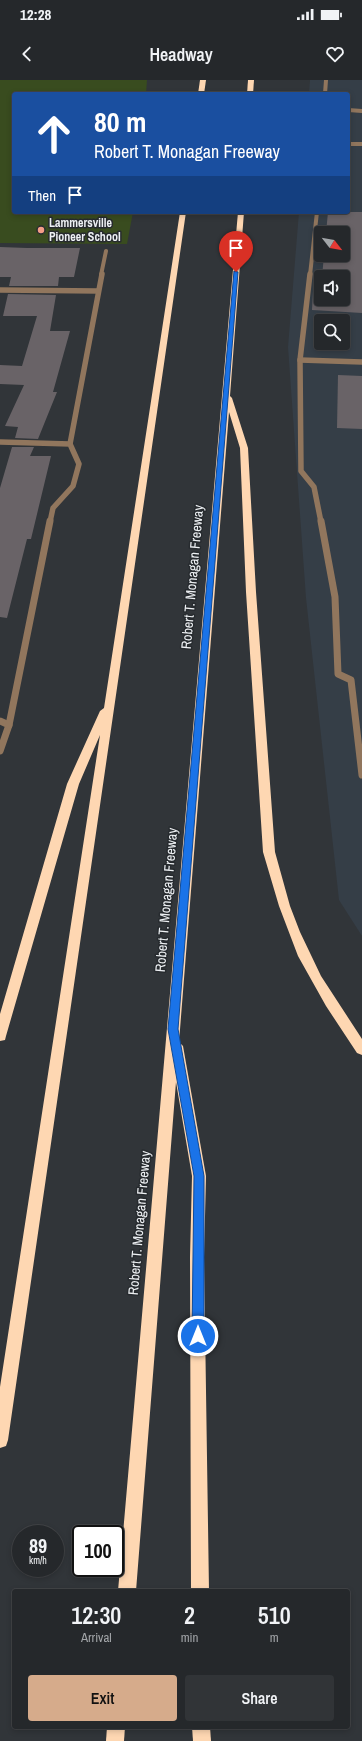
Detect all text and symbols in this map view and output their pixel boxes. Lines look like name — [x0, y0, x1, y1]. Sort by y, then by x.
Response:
text: 12:28 — [20, 4, 51, 25]
text: Headway — [149, 42, 213, 67]
icon: back — [16, 43, 38, 65]
icon: heart — [324, 43, 346, 65]
text: 80 m — [94, 103, 146, 141]
icon: ahead — [28, 108, 80, 160]
text: Robert T. Monagan Freeway — [94, 139, 280, 164]
icon: arrive — [64, 184, 86, 206]
text: Then — [28, 185, 56, 206]
place label: Lammersville Pioneer School — [49, 215, 121, 245]
marker: Lammersville Pioneer School — [36, 225, 46, 235]
north arrow — [314, 226, 350, 262]
map controls — [314, 226, 350, 350]
pin — [219, 231, 253, 272]
icon: arrive — [225, 237, 247, 259]
button: sound — [314, 270, 350, 306]
button: search — [314, 314, 350, 350]
street label: Robert T. Monagan Freeway — [177, 504, 207, 650]
street label: Robert T. Monagan Freeway — [151, 827, 181, 973]
street label: Robert T. Monagan Freeway — [124, 1150, 154, 1296]
position arrow — [177, 1315, 219, 1357]
speed limit sign: 100 — [72, 1525, 124, 1577]
text: 89 — [29, 1532, 47, 1559]
text: km/h — [29, 1554, 47, 1567]
text: 12:30 — [71, 1599, 121, 1631]
text: 2 — [184, 1599, 195, 1631]
text: 510 — [258, 1599, 291, 1631]
text: Arrival — [81, 1629, 112, 1646]
text: min — [181, 1629, 198, 1646]
text: m — [270, 1629, 279, 1646]
button: Exit — [28, 1675, 177, 1721]
button: Share — [185, 1675, 334, 1721]

